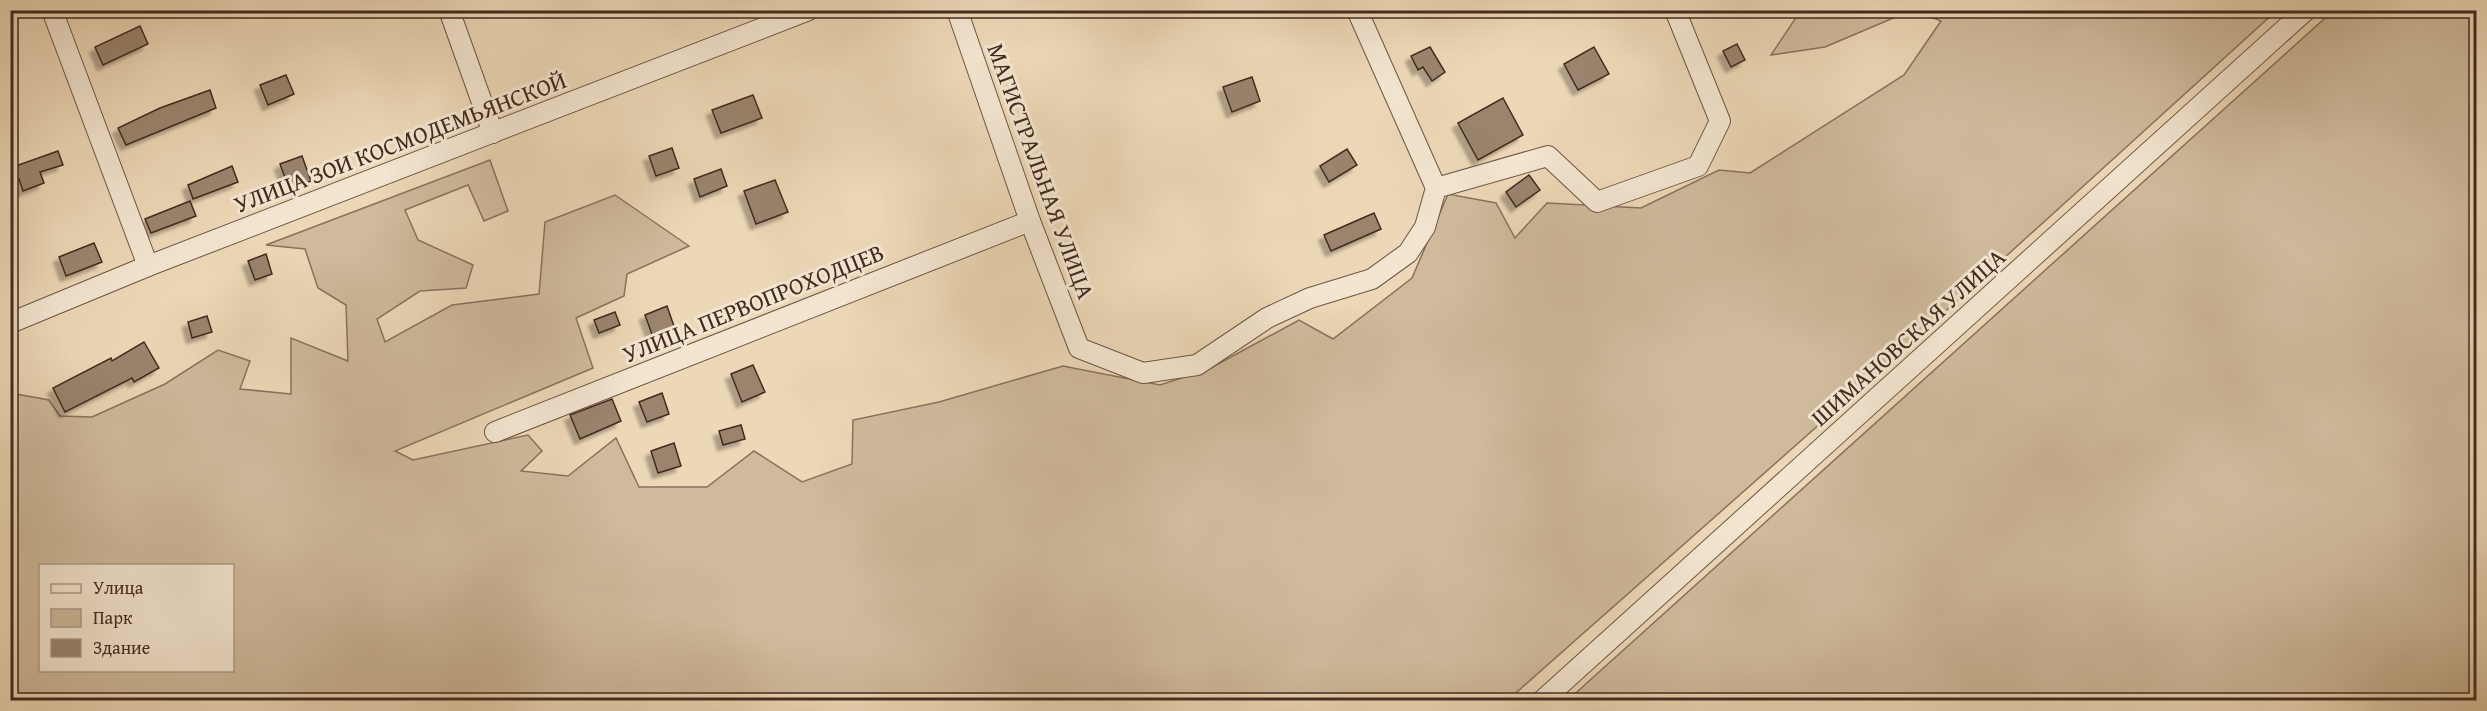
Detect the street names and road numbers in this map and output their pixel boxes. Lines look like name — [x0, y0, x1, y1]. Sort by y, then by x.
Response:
street label: МАГИСТРАЛЬНАЯ УЛИЦА — [978, 38, 1104, 304]
street label: УЛИЦА ЗОИ КОСМОДЕМЬЯНСКОЙ — [229, 62, 571, 222]
street label: УЛИЦА ПЕРВОПРОХОДЦЕВ — [617, 235, 889, 371]
street label: ШИМАНОВСКАЯ УЛИЦА — [1803, 240, 2014, 434]

